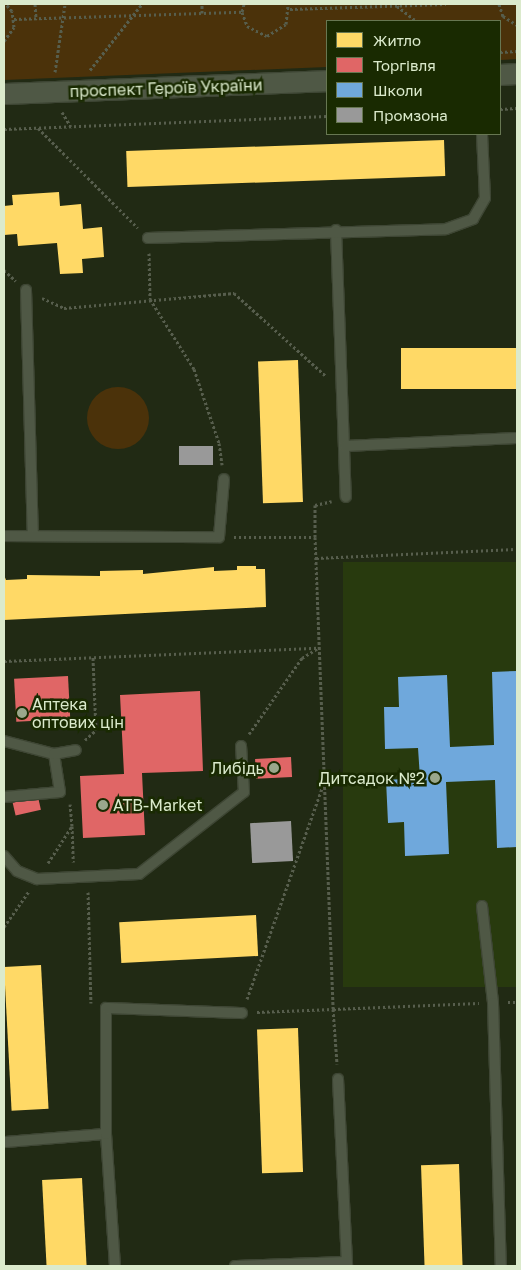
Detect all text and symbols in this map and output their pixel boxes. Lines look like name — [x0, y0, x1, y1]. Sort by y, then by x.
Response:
legend — [326, 20, 501, 135]
text: Житло — [373, 31, 421, 49]
text: Торгівля — [373, 56, 436, 74]
street label: проспект Героїв України — [69, 75, 263, 101]
text: Школи — [373, 81, 423, 99]
text: Промзона — [373, 106, 448, 124]
place label: Аптека оптових цін — [32, 694, 124, 732]
marker: Аптека оптових цін — [16, 707, 28, 719]
place label: Либідь — [211, 758, 264, 778]
marker: Либідь — [268, 762, 280, 774]
place label: Дитсадок №2 — [319, 768, 425, 788]
marker: Дитсадок №2 — [429, 772, 441, 784]
place label: ATB-Market — [113, 795, 203, 815]
marker: ATB-Market — [97, 799, 109, 811]

